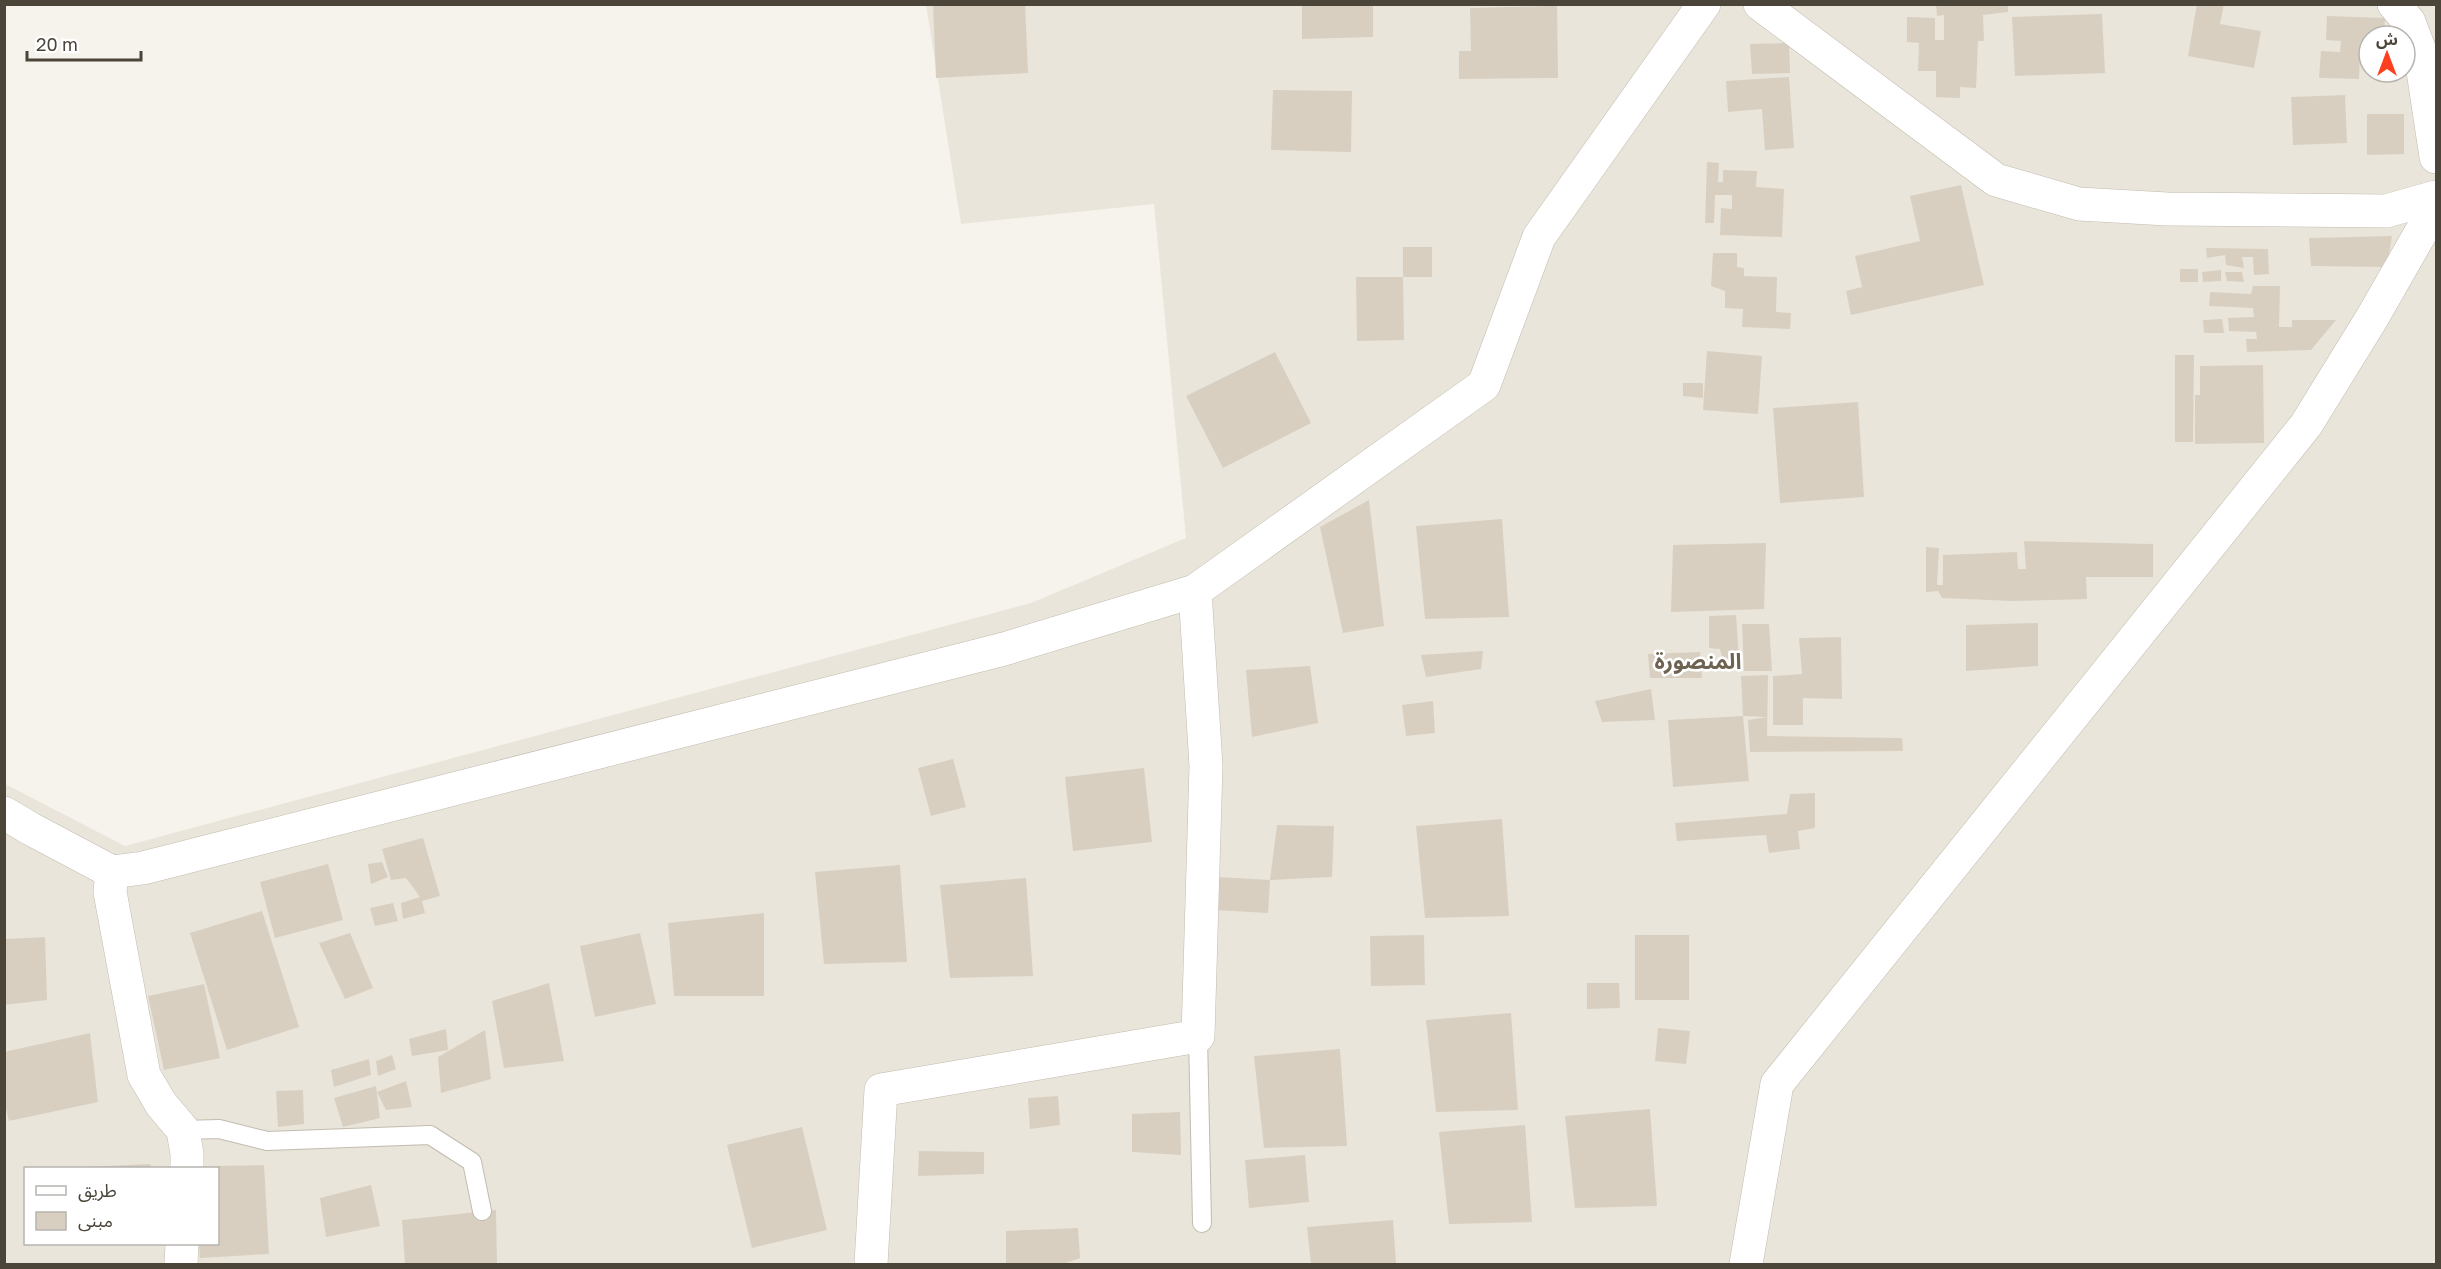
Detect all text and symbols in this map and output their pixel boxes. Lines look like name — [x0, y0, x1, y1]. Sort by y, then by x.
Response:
scale bar — [27, 24, 141, 62]
north arrow — [2357, 24, 2417, 84]
text: ش — [2376, 29, 2398, 49]
text: 20 m — [36, 33, 78, 55]
district label: المنصورة — [1655, 647, 1741, 675]
legend — [24, 1167, 219, 1245]
text: طريق — [78, 1179, 117, 1202]
text: مبنى — [78, 1209, 113, 1232]

